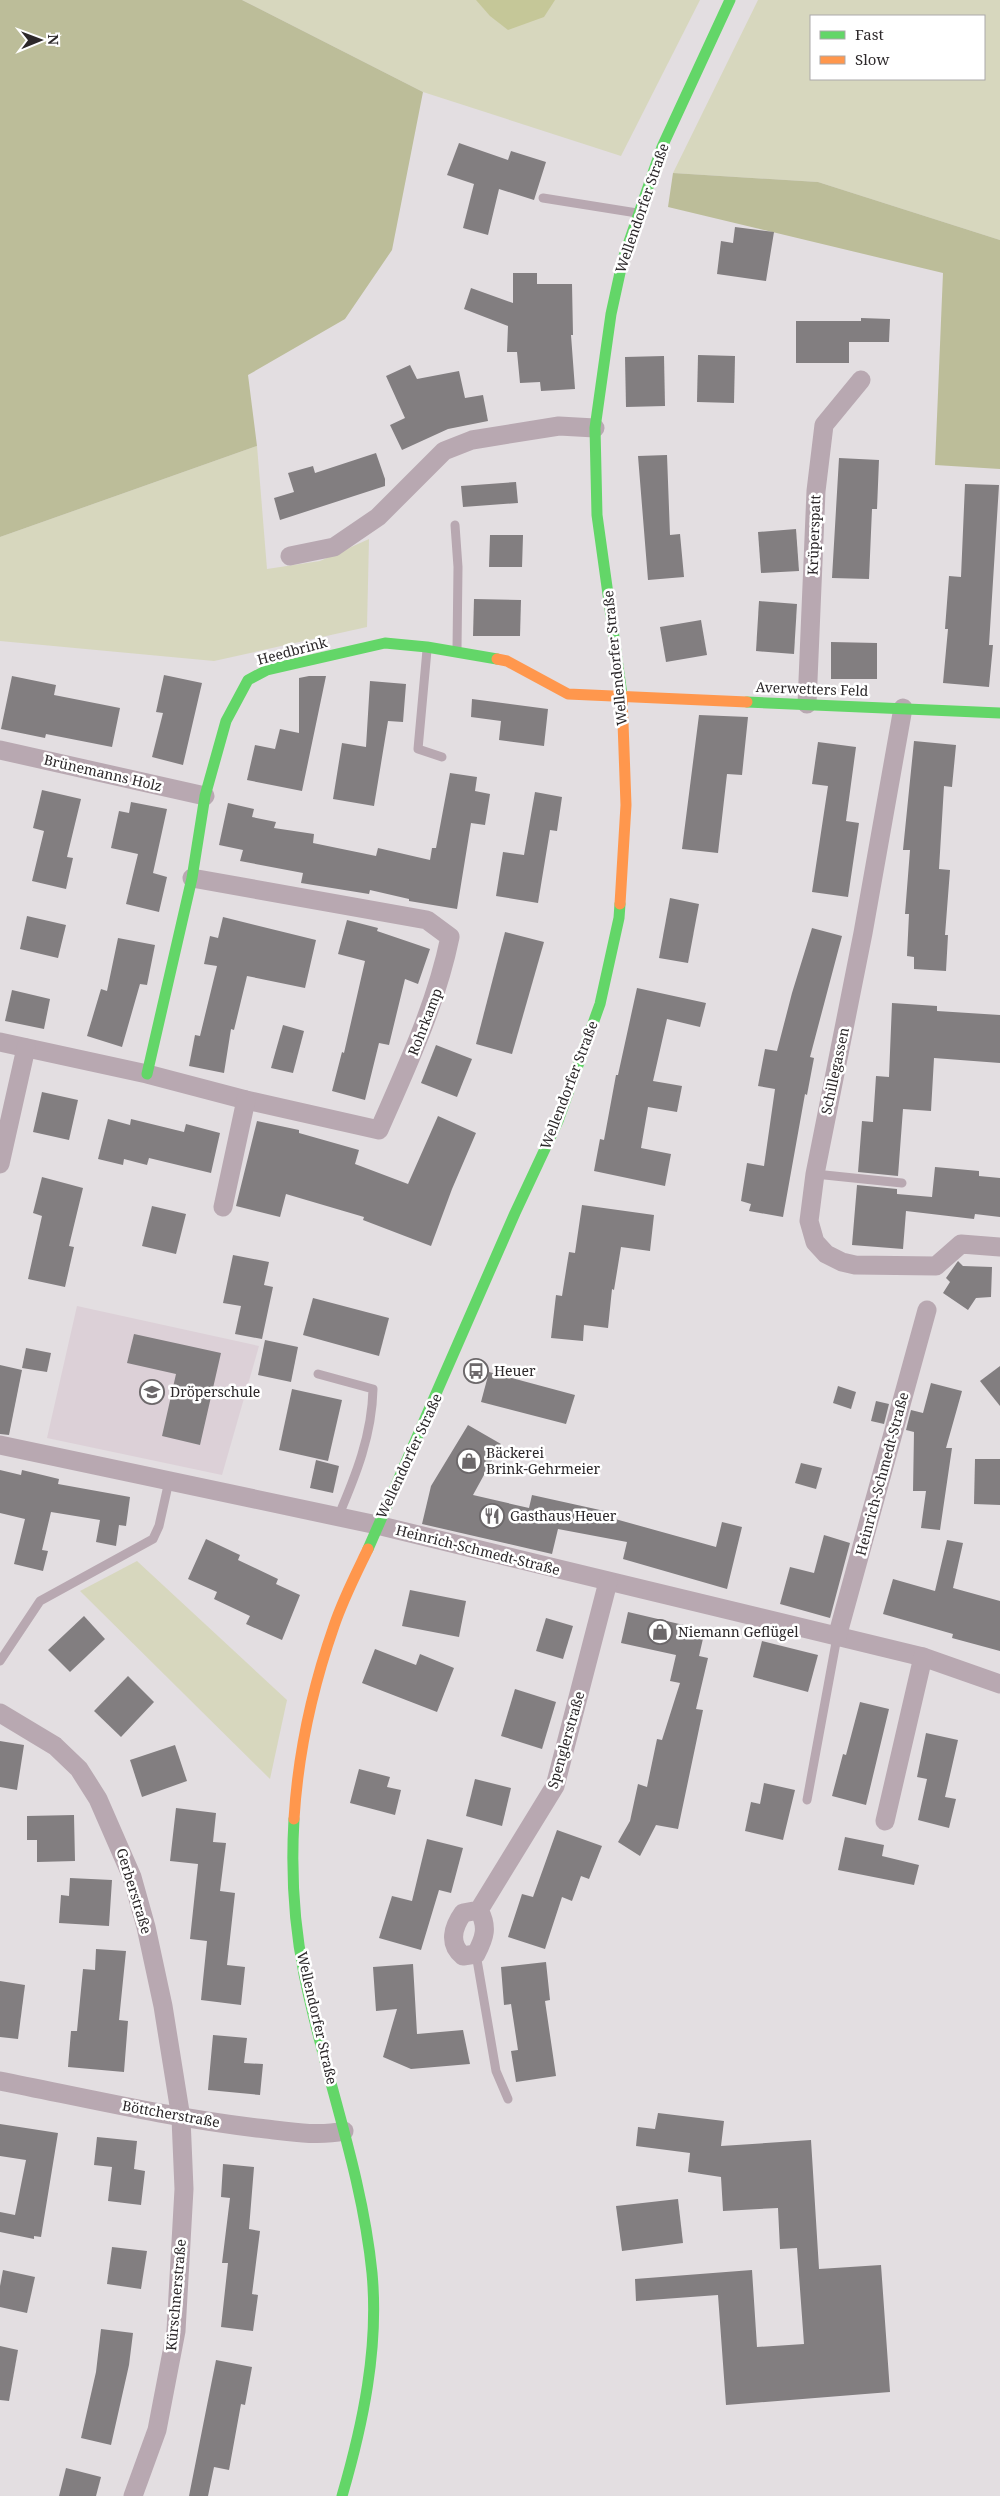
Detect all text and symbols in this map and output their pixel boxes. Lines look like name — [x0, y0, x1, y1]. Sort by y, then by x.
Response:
north arrow — [15, 15, 65, 65]
legend — [810, 15, 985, 80]
text: Fast — [855, 24, 884, 44]
text: N — [44, 34, 63, 45]
text: Slow — [855, 49, 889, 69]
street label: Wellendorfer Straße — [610, 140, 673, 275]
street label: Krüperspatt — [803, 494, 824, 576]
street label: Wellendorfer Straße — [598, 589, 631, 727]
street label: Heedbrink — [255, 632, 330, 669]
street label: Averwetters Feld — [755, 677, 869, 700]
street label: Brünemanns Holz — [42, 750, 164, 795]
street label: Rohrkamp — [403, 985, 446, 1058]
street label: Wellendorfer Straße — [535, 1018, 602, 1152]
street label: Schillegassen — [816, 1026, 853, 1116]
bus stop icon: Heuer — [463, 1358, 489, 1384]
place label: Heuer — [494, 1361, 536, 1380]
school or university icon: Dröperschule — [139, 1379, 165, 1405]
place label: Dröperschule — [170, 1382, 260, 1401]
street label: Wellendorfer Straße — [371, 1390, 446, 1521]
street label: Heinrich-Schmedt-Straße — [851, 1390, 913, 1558]
place label: Bäckerei Brink-Gehrmeier — [486, 1443, 600, 1478]
shop icon: Bäckerei Brink-Gehrmeier — [456, 1448, 482, 1474]
restaurant icon: Gasthaus Heuer — [479, 1503, 505, 1529]
place label: Gasthaus Heuer — [510, 1506, 617, 1525]
street label: Heinrich-Schmedt-Straße — [394, 1520, 562, 1579]
shop icon: Niemann Geflügel — [647, 1619, 673, 1645]
place label: Niemann Geflügel — [678, 1622, 799, 1641]
street label: Spenglerstraße — [543, 1689, 589, 1791]
street label: Gerberstraße — [112, 1846, 157, 1936]
street label: Wellendorfer Straße — [293, 1950, 342, 2086]
street label: Böttcherstraße — [121, 2096, 221, 2131]
street label: Kürschnerstraße — [161, 2238, 190, 2352]

